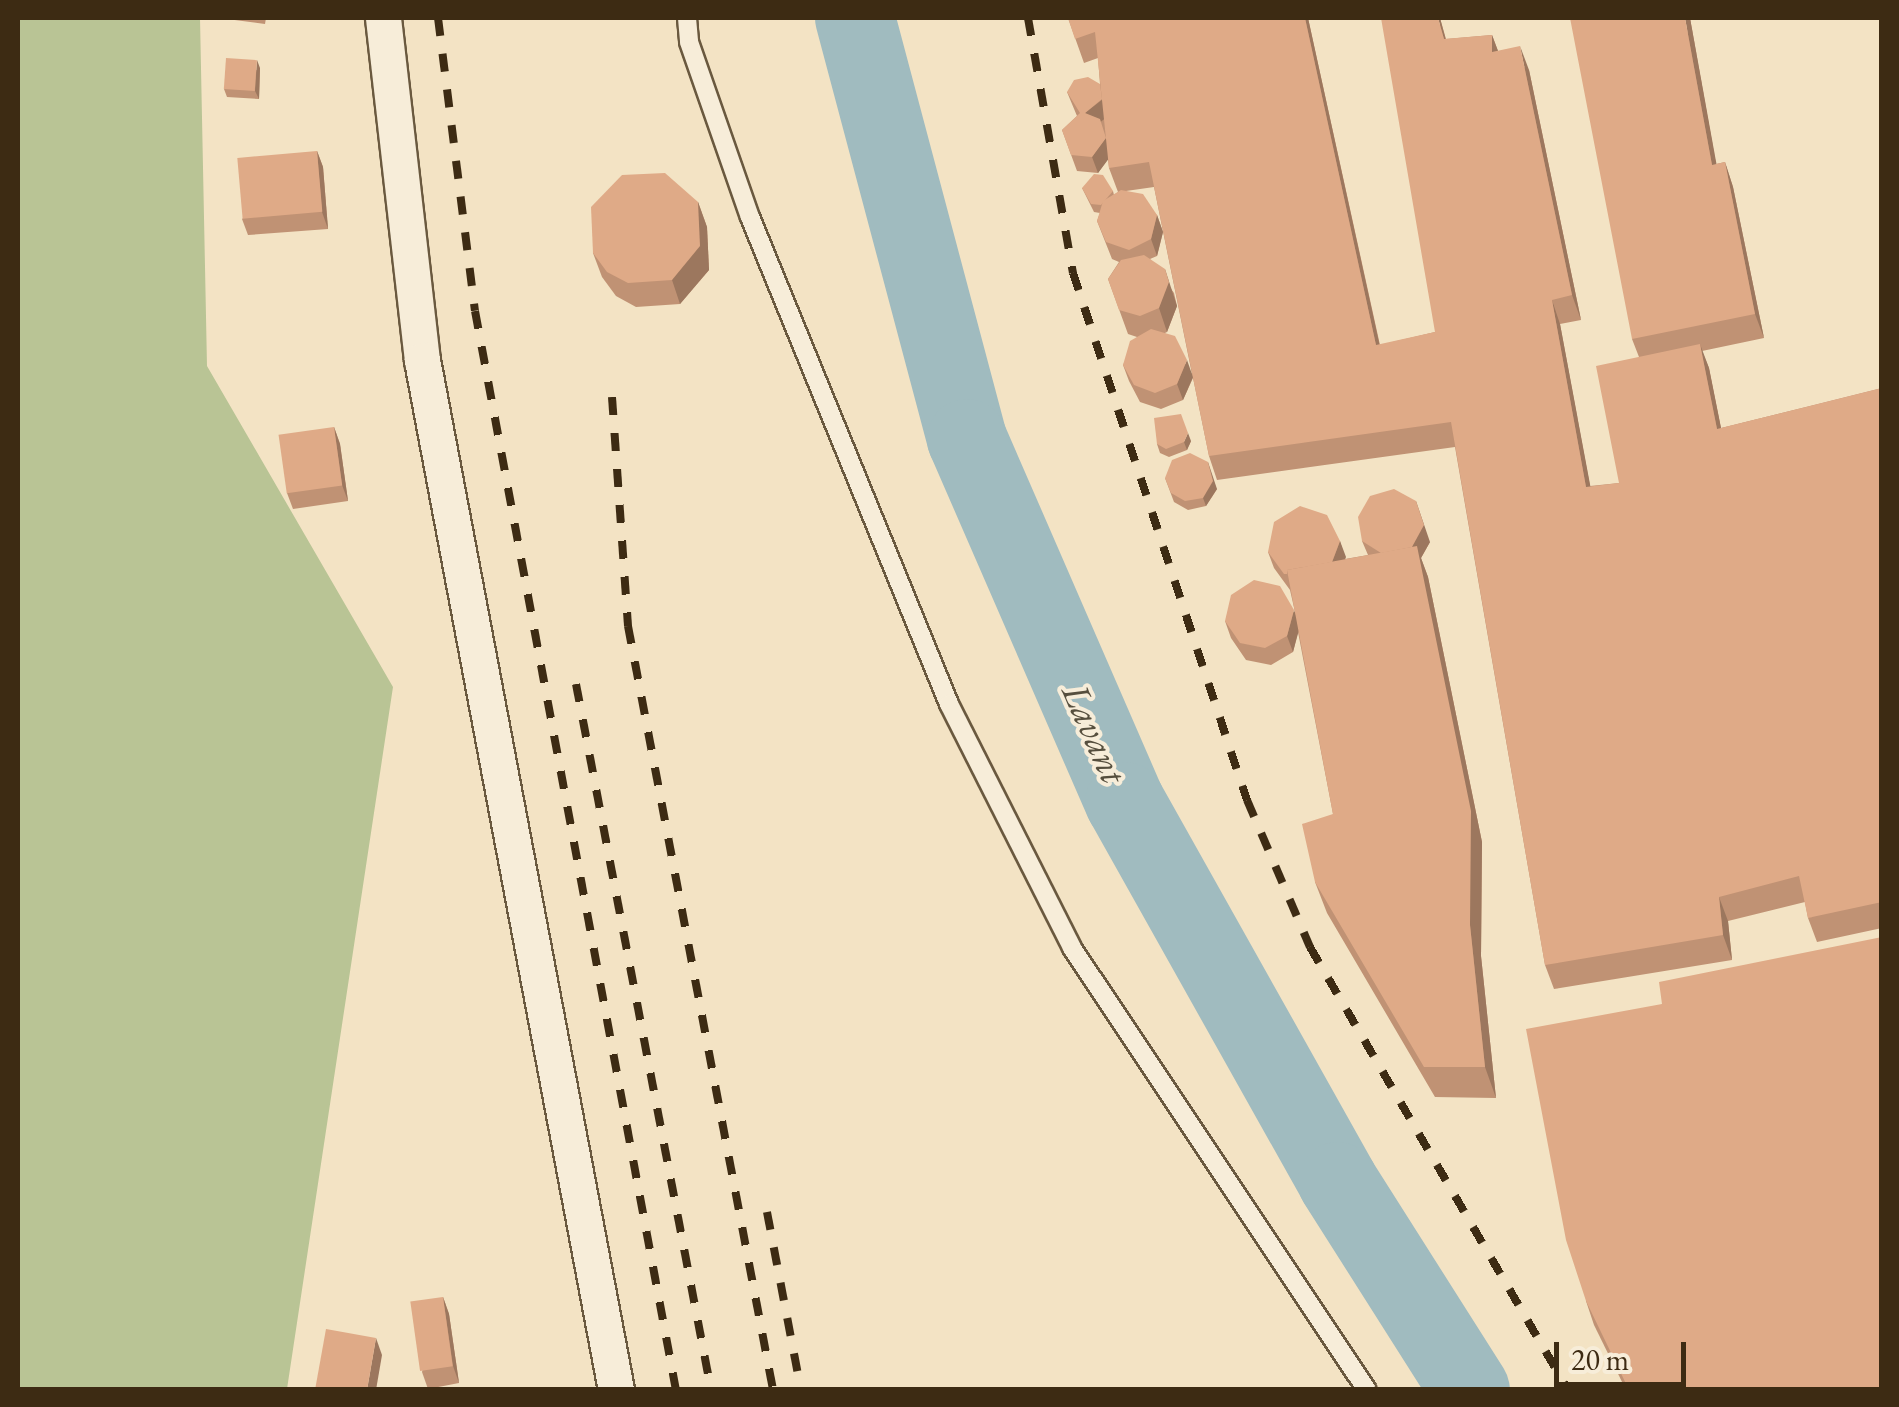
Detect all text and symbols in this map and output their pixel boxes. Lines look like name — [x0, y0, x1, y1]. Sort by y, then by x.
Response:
water label: Lavant — [1053, 676, 1137, 790]
scale bar — [1559, 1322, 1692, 1384]
text: 20 m — [1571, 1340, 1629, 1379]

